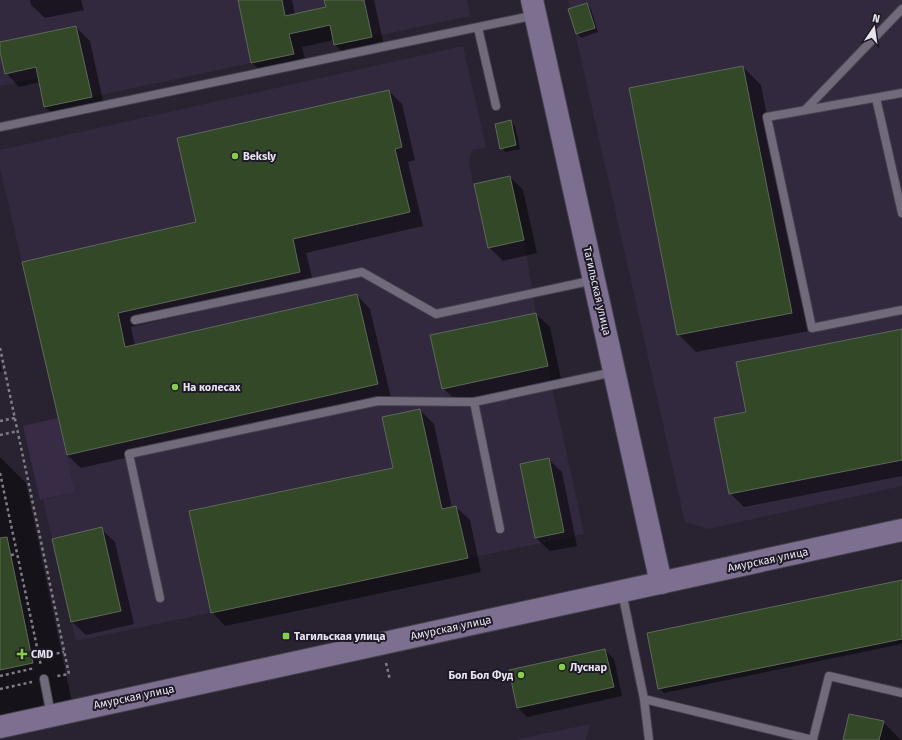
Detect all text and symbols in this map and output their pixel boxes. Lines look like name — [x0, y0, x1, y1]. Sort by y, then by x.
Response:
north arrow — [854, 8, 894, 48]
text: N — [871, 12, 881, 26]
place label: Beksly — [243, 150, 276, 163]
marker: Beksly — [230, 151, 240, 161]
street label: Тагильская улица — [580, 245, 614, 337]
place label: На колесах — [183, 381, 241, 394]
marker: На колесах — [170, 382, 180, 392]
street label: Амурская улица — [727, 545, 809, 575]
street label: Амурская улица — [410, 613, 492, 643]
place label: Тагильская улица — [294, 630, 385, 643]
marker: Тагильская улица — [281, 631, 291, 641]
marker: CMD — [16, 648, 28, 660]
place label: CMD — [31, 648, 53, 661]
place label: Луснар — [570, 661, 608, 674]
marker: Луснар — [557, 662, 567, 672]
place label: Бол Бол Фуд — [449, 669, 513, 682]
marker: Бол Бол Фуд — [516, 670, 526, 680]
street label: Амурская улица — [93, 682, 175, 712]

